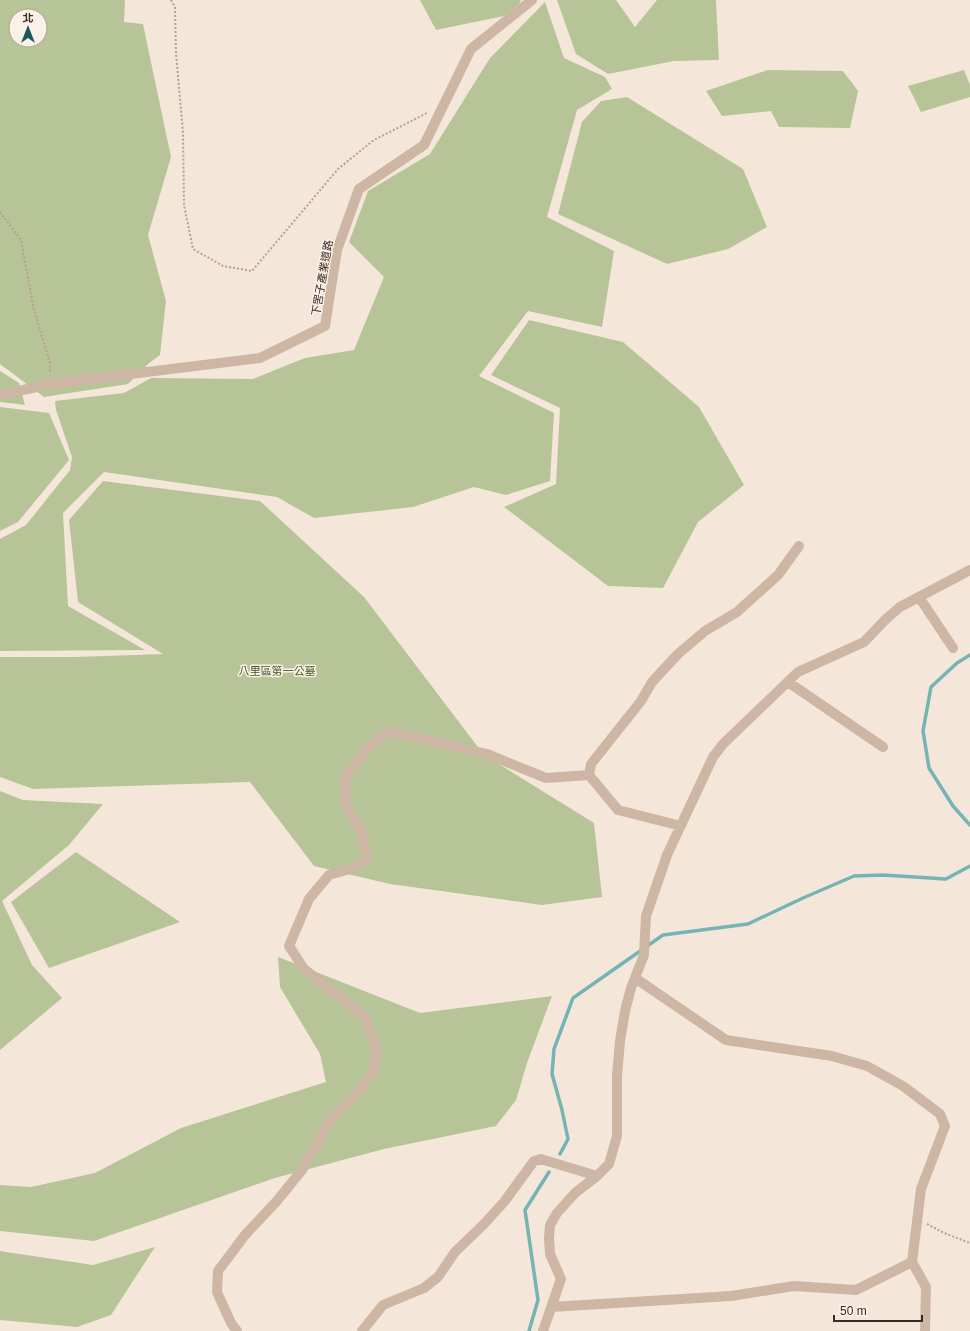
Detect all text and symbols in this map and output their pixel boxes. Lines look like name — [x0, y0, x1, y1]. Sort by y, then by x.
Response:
north arrow — [8, 8, 48, 48]
text: 北 — [23, 12, 34, 24]
street label: 下罟子產業道路 — [309, 239, 335, 317]
park label: 八里區第一公墓 — [239, 665, 316, 677]
scale bar — [834, 1297, 922, 1323]
text: 50 m — [840, 1304, 867, 1318]

